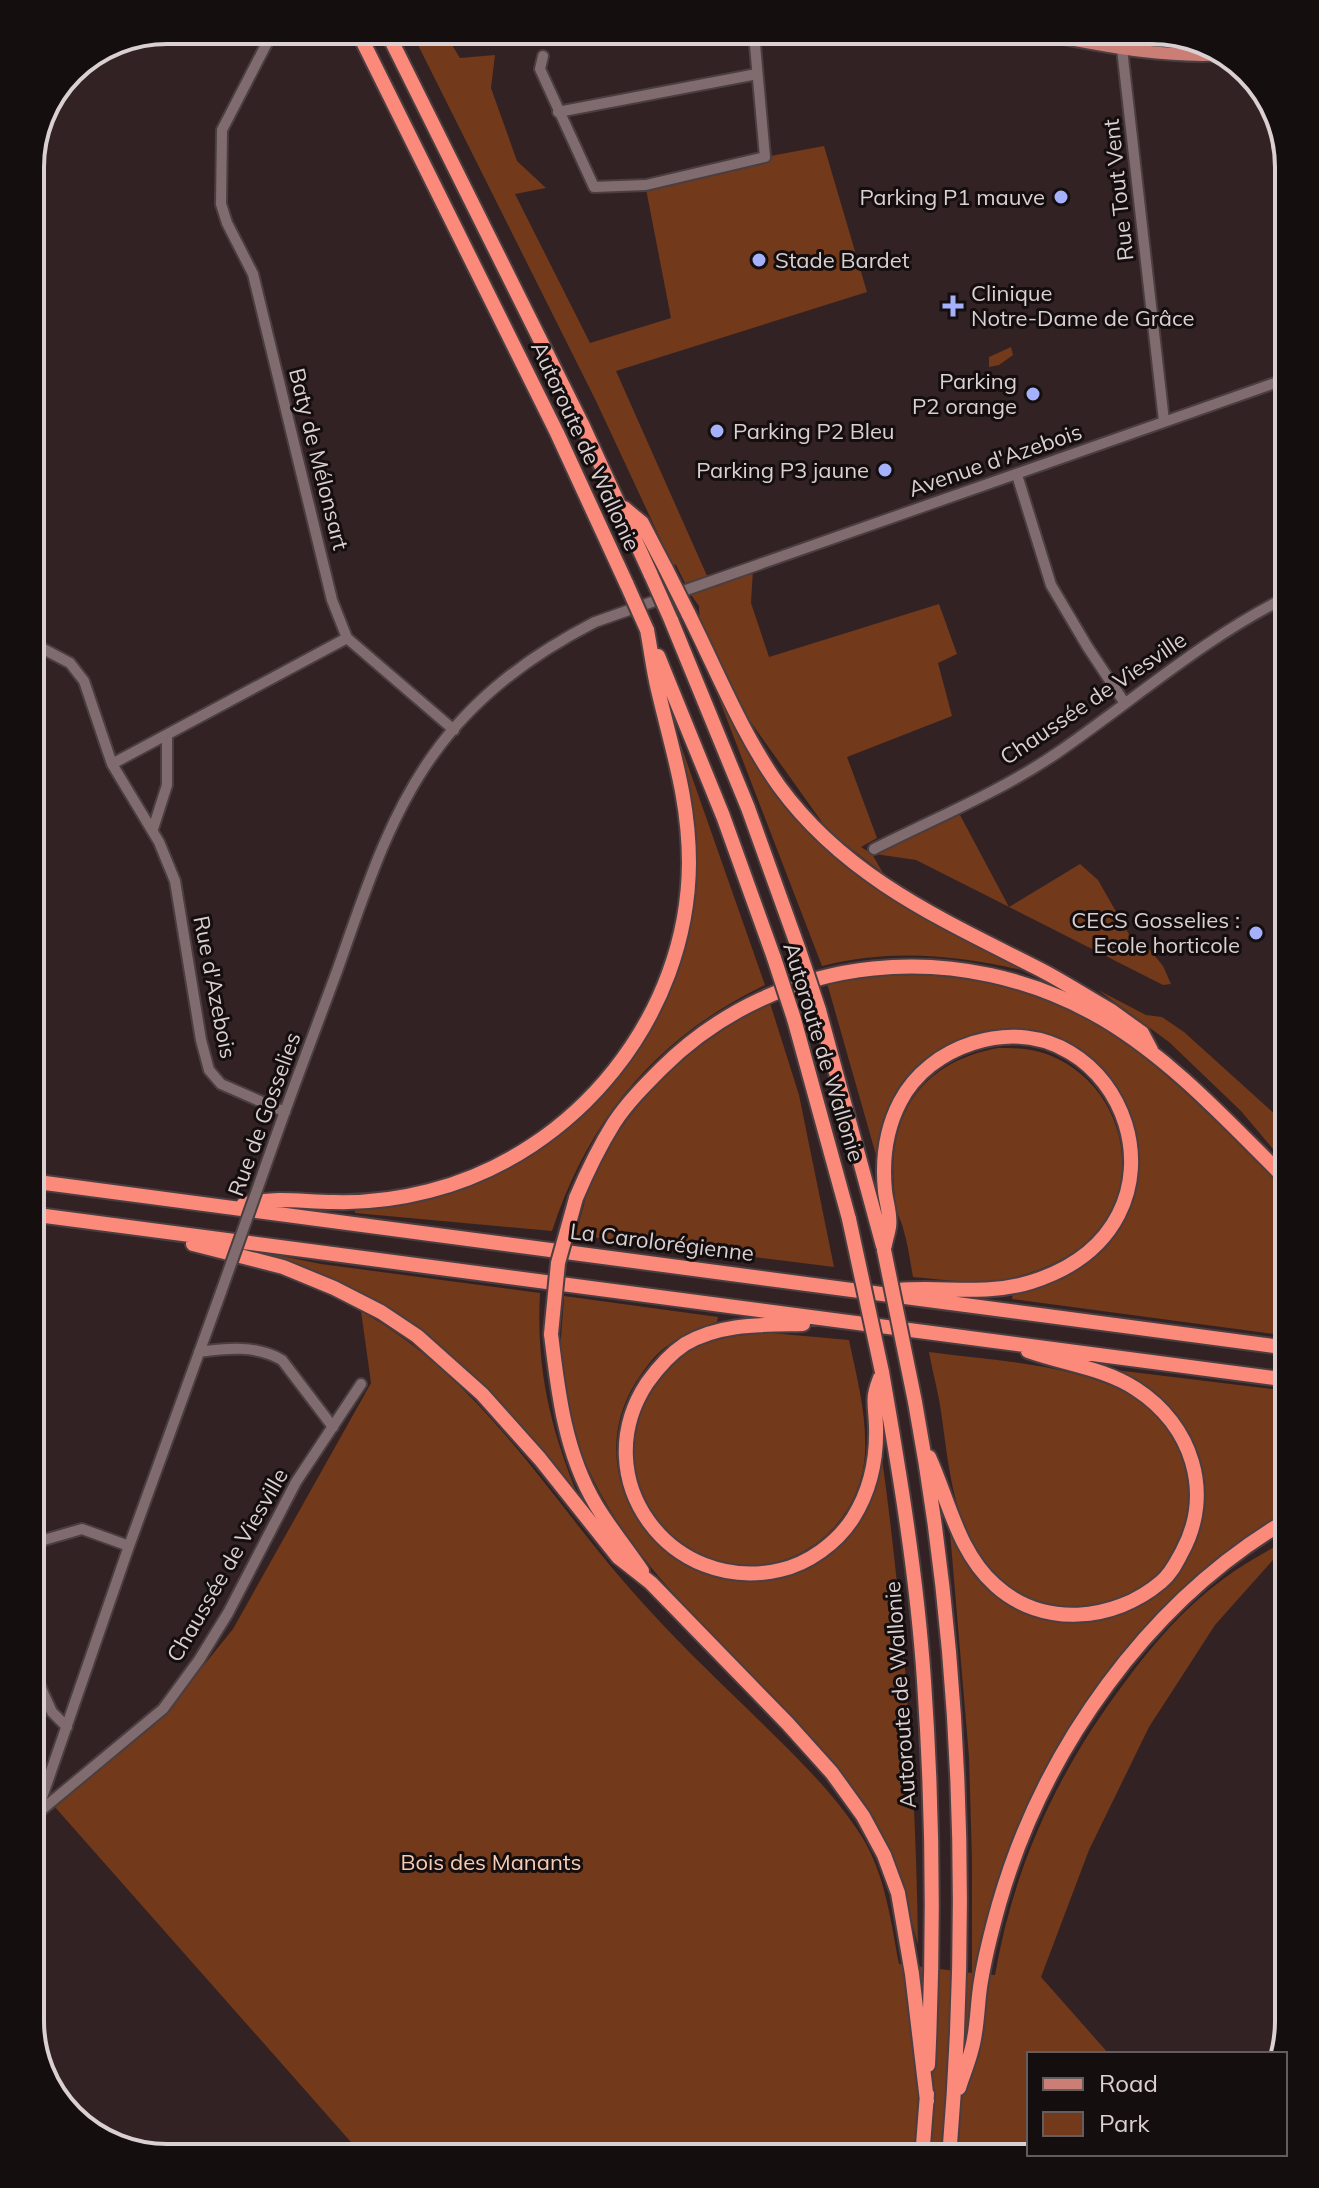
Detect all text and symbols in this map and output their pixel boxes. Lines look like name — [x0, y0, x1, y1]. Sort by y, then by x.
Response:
street label: Rue Tout Vent — [1097, 117, 1139, 262]
place label: Parking P1 mauve — [860, 183, 1045, 211]
marker: Parking P1 mauve — [1052, 188, 1070, 206]
place label: Stade Bardet — [775, 246, 910, 274]
marker: Stade Bardet — [750, 251, 768, 269]
place label: Clinique Notre-Dame de Grâce — [971, 279, 1195, 332]
marker: Clinique Notre-Dame de Grâce — [942, 295, 964, 317]
street label: Autoroute de Wallonie — [525, 337, 647, 555]
street label: Baty de Mélonsart — [283, 365, 355, 553]
place label: Parking P2 orange — [912, 367, 1017, 420]
marker: Parking P2 orange — [1024, 385, 1042, 403]
place label: Parking P2 Bleu — [733, 417, 895, 445]
street label: Avenue d'Azebois — [905, 417, 1085, 503]
marker: Parking P2 Bleu — [708, 422, 726, 440]
place label: Parking P3 jaune — [696, 456, 869, 484]
marker: Parking P3 jaune — [876, 461, 894, 479]
street label: Chaussée de Viesville — [994, 625, 1192, 771]
place label: CECS Gosselies : Ecole horticole — [1071, 906, 1240, 959]
street label: Rue d'Azebois — [187, 913, 243, 1061]
marker: CECS Gosselies : Ecole horticole — [1247, 924, 1265, 942]
street label: Autoroute de Wallonie — [777, 939, 871, 1165]
street label: Rue de Gosselies — [221, 1028, 307, 1200]
street label: La Carolorégienne — [568, 1217, 756, 1267]
street label: Chaussée de Viesville — [160, 1463, 294, 1667]
street label: Autoroute de Wallonie — [878, 1580, 922, 1810]
park label: Bois des Manants — [401, 1848, 581, 1876]
legend — [1027, 2052, 1287, 2156]
text: Road — [1099, 2068, 1158, 2098]
text: Park — [1099, 2108, 1150, 2138]

